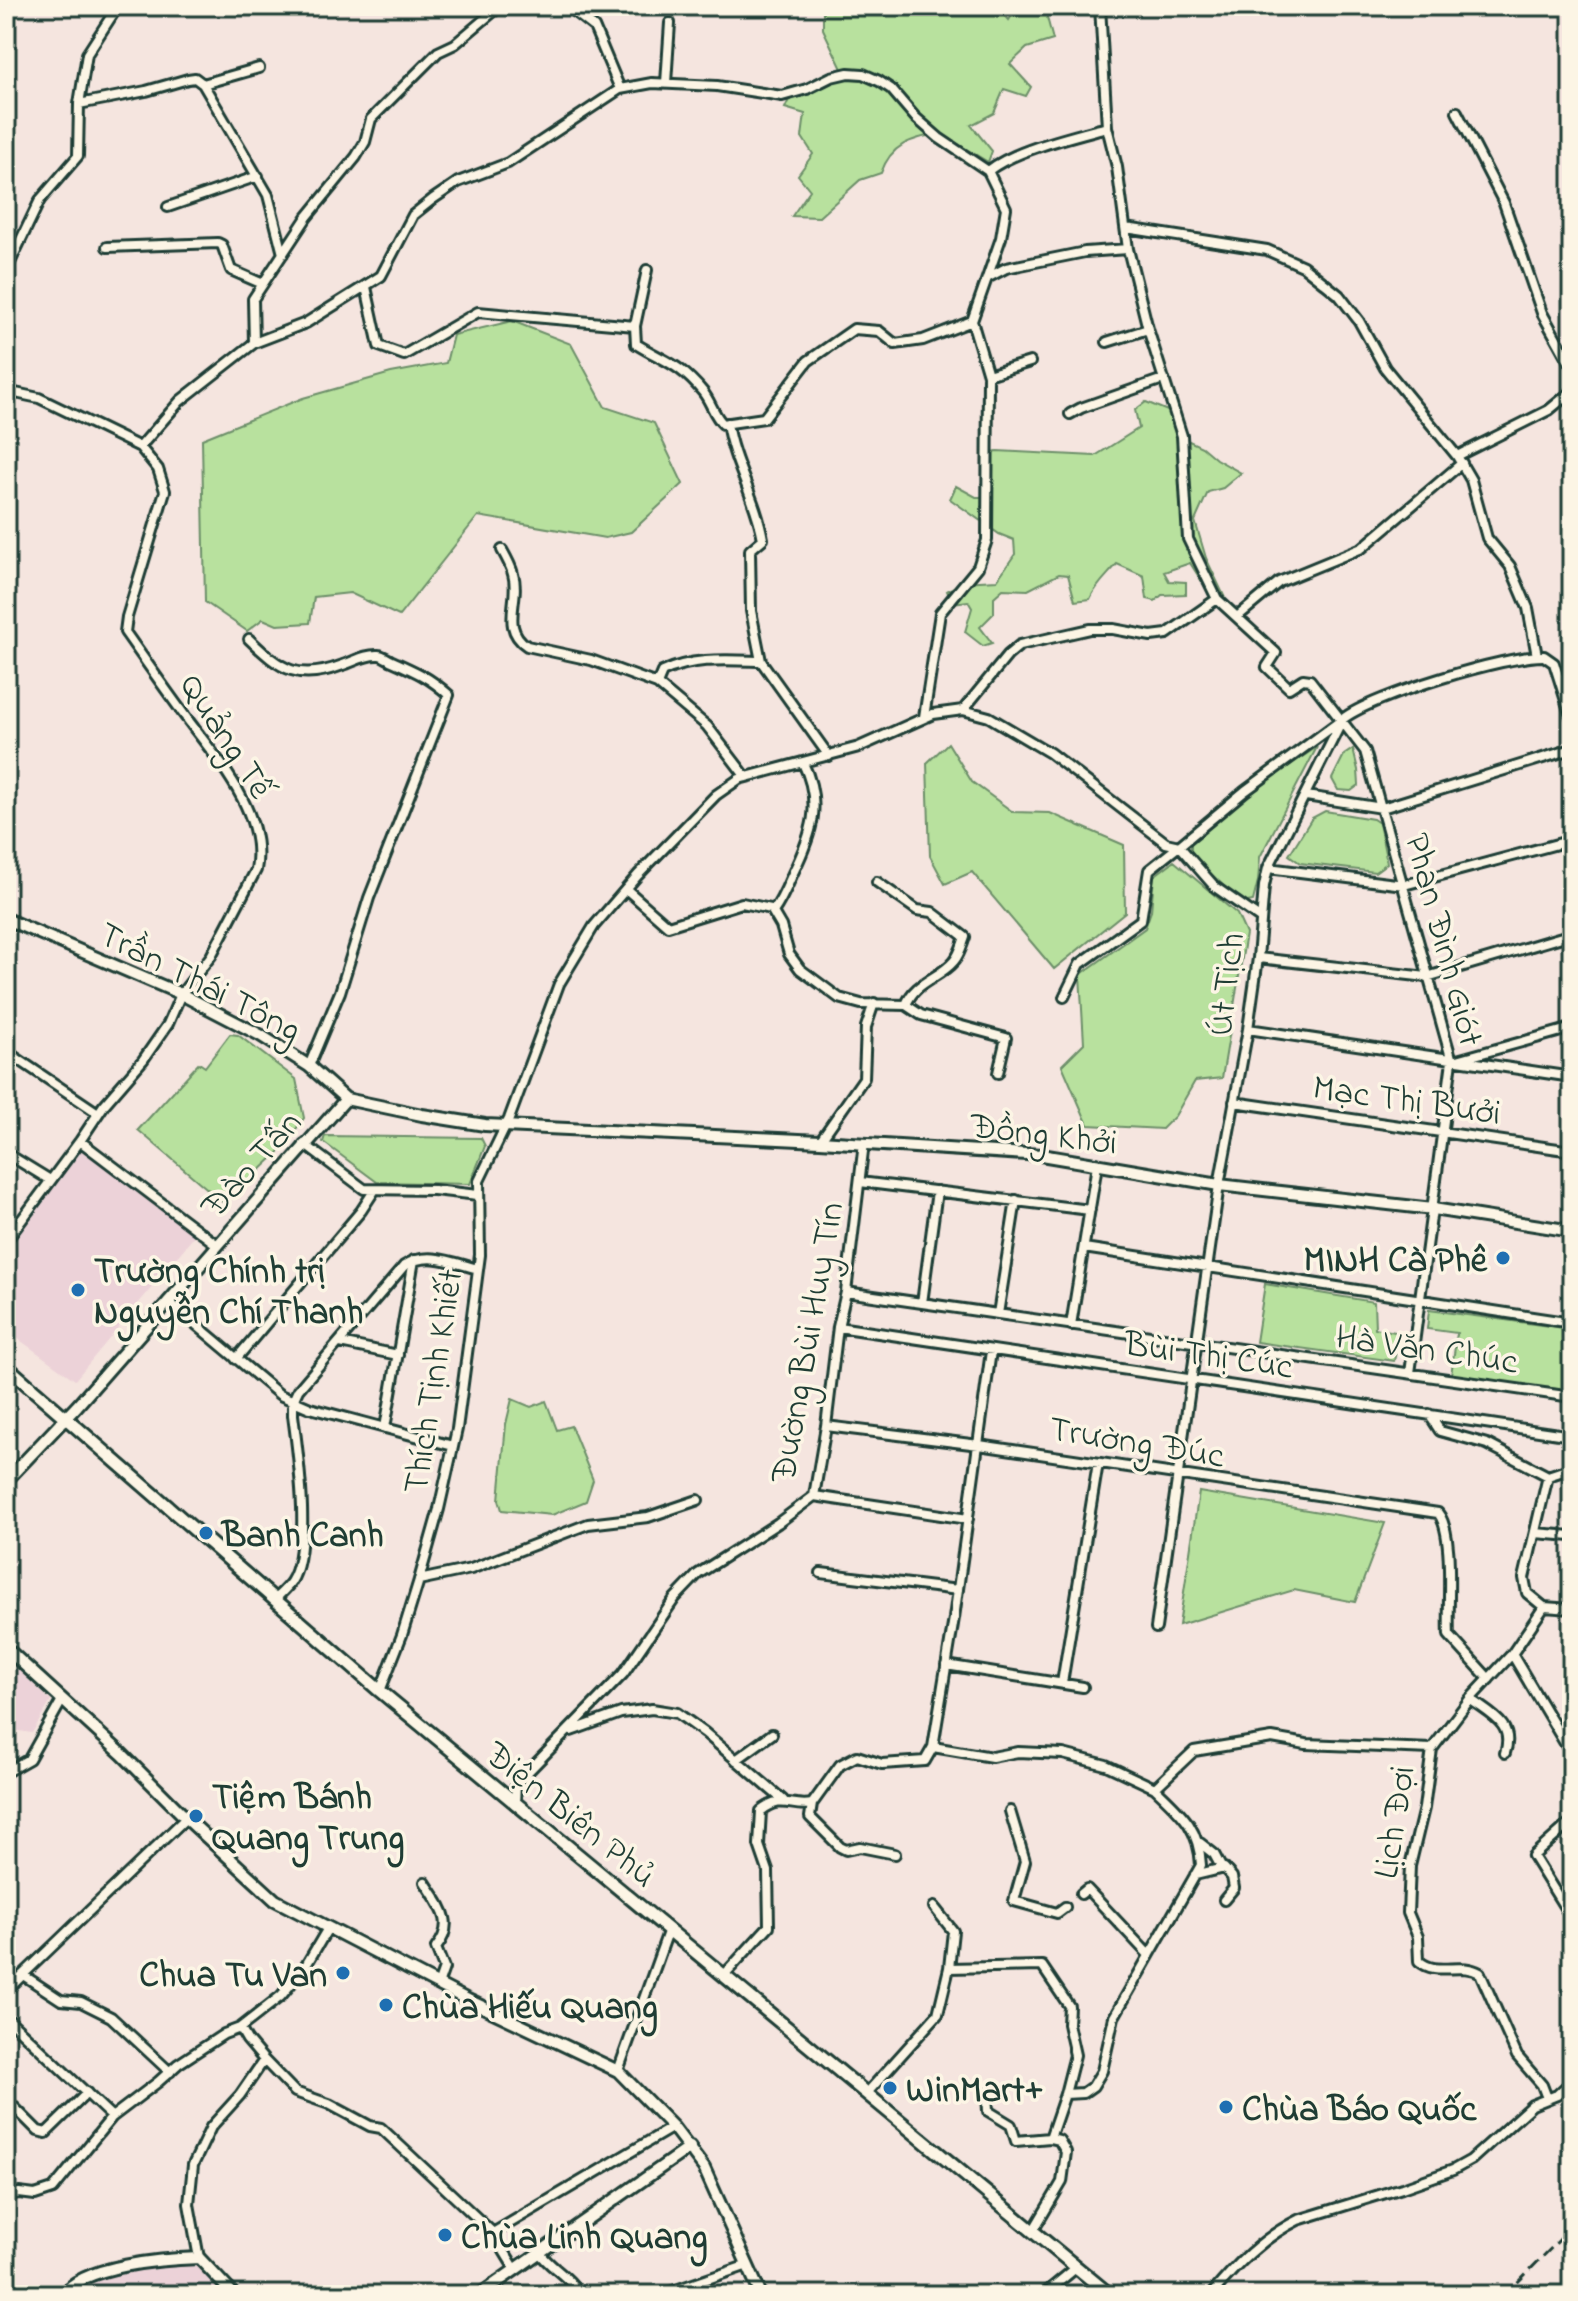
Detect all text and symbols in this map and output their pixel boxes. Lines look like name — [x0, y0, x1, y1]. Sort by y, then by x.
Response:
street label: Quảng Tế — [164, 664, 286, 813]
street label: Phan Đình Giót — [1388, 828, 1496, 1053]
street label: Trần Thái Tông — [88, 910, 310, 1058]
street label: Út Tịch — [1196, 930, 1261, 1039]
street label: Mạc Thị Bưởi — [1309, 1063, 1504, 1142]
street label: Đào Tấn — [189, 1100, 317, 1233]
street label: Đồng Khởi — [966, 1101, 1120, 1172]
street label: Đường Bùi Huy Tín — [758, 1198, 860, 1488]
place label: MINH Cà Phê — [1304, 1236, 1488, 1289]
place label: Trường Chính trị Nguyễn Chí Thanh — [94, 1247, 363, 1342]
marker: MINH Cà Phê — [1494, 1249, 1512, 1267]
street label: Thích Tịnh Khiết — [392, 1266, 479, 1498]
marker: Trường Chính trị Nguyễn Chí Thanh — [69, 1281, 87, 1299]
street label: Hà Văn Chúc — [1332, 1312, 1521, 1390]
street label: Bùi Thị Cúc — [1120, 1319, 1296, 1396]
street label: Trường Đúc — [1045, 1404, 1228, 1484]
place label: Banh Canh — [220, 1511, 384, 1564]
marker: Banh Canh — [197, 1524, 215, 1542]
street label: Điện Biên Phủ — [471, 1730, 667, 1903]
street label: Lịch Đợi — [1361, 1762, 1431, 1883]
place label: Tiệm Bánh Quang Trung — [212, 1773, 404, 1868]
marker: Tiệm Bánh Quang Trung — [187, 1807, 205, 1825]
place label: Chua Tu Van — [139, 1951, 327, 2004]
marker: Chua Tu Van — [334, 1964, 352, 1982]
place label: Chùa Hiếu Quang — [402, 1983, 658, 2037]
marker: Chùa Hiếu Quang — [377, 1996, 395, 2014]
place label: WinMart+ — [906, 2066, 1044, 2119]
marker: WinMart+ — [881, 2079, 899, 2097]
place label: Chùa Báo Quốc — [1242, 2085, 1477, 2138]
marker: Chùa Báo Quốc — [1217, 2098, 1235, 2116]
place label: Chùa Linh Quang — [461, 2213, 707, 2267]
marker: Chùa Linh Quang — [436, 2226, 454, 2244]

